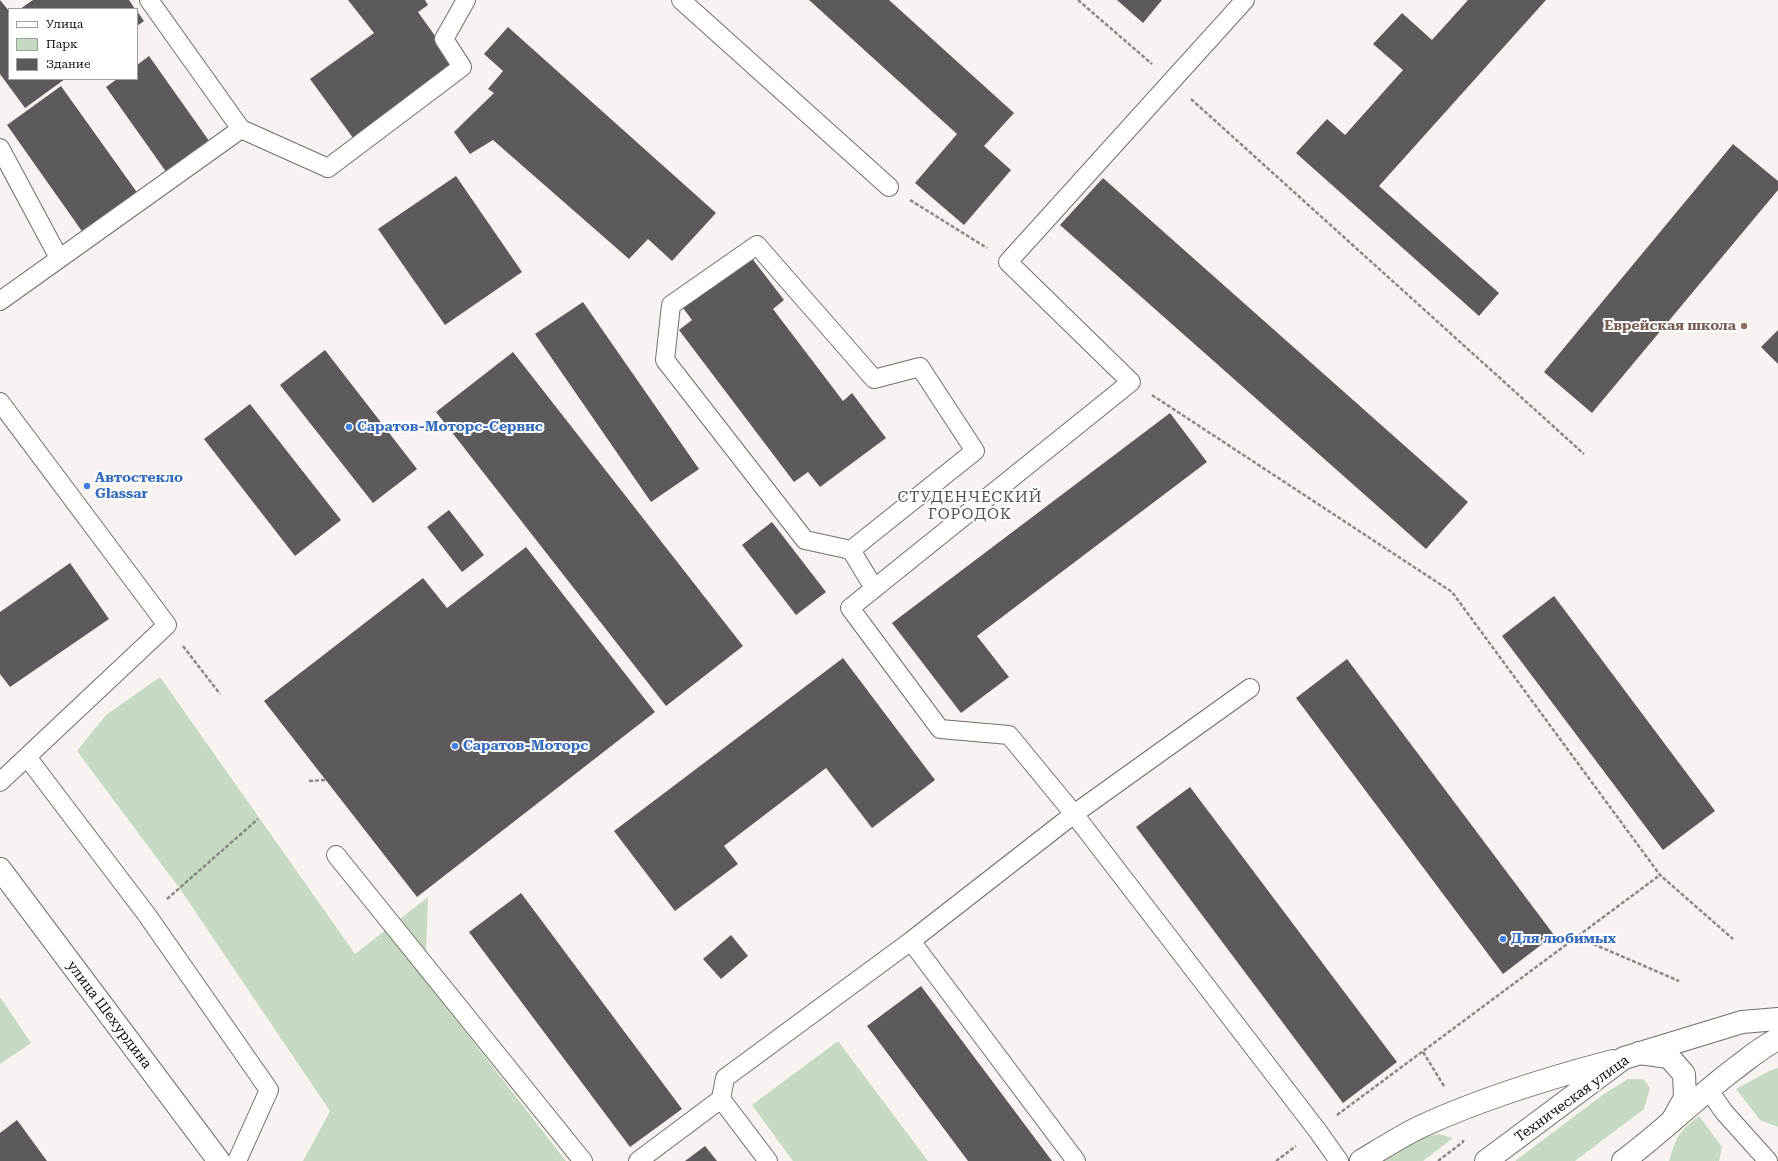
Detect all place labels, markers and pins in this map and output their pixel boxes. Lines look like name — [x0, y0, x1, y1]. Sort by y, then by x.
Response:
place label: Еврейская школа — [1604, 318, 1736, 334]
marker: Еврейская школа — [1739, 321, 1749, 331]
place label: Саратов-Моторс-Сервис — [357, 419, 543, 435]
marker: Саратов-Моторс-Сервис — [344, 422, 354, 432]
place label: Автостекло Glassar — [95, 470, 183, 502]
marker: Автостекло Glassar — [82, 481, 92, 491]
place label: Саратов-Моторс — [463, 738, 588, 754]
marker: Саратов-Моторс — [450, 741, 460, 751]
place label: Для любимых — [1511, 931, 1616, 947]
marker: Для любимых — [1498, 934, 1508, 944]

